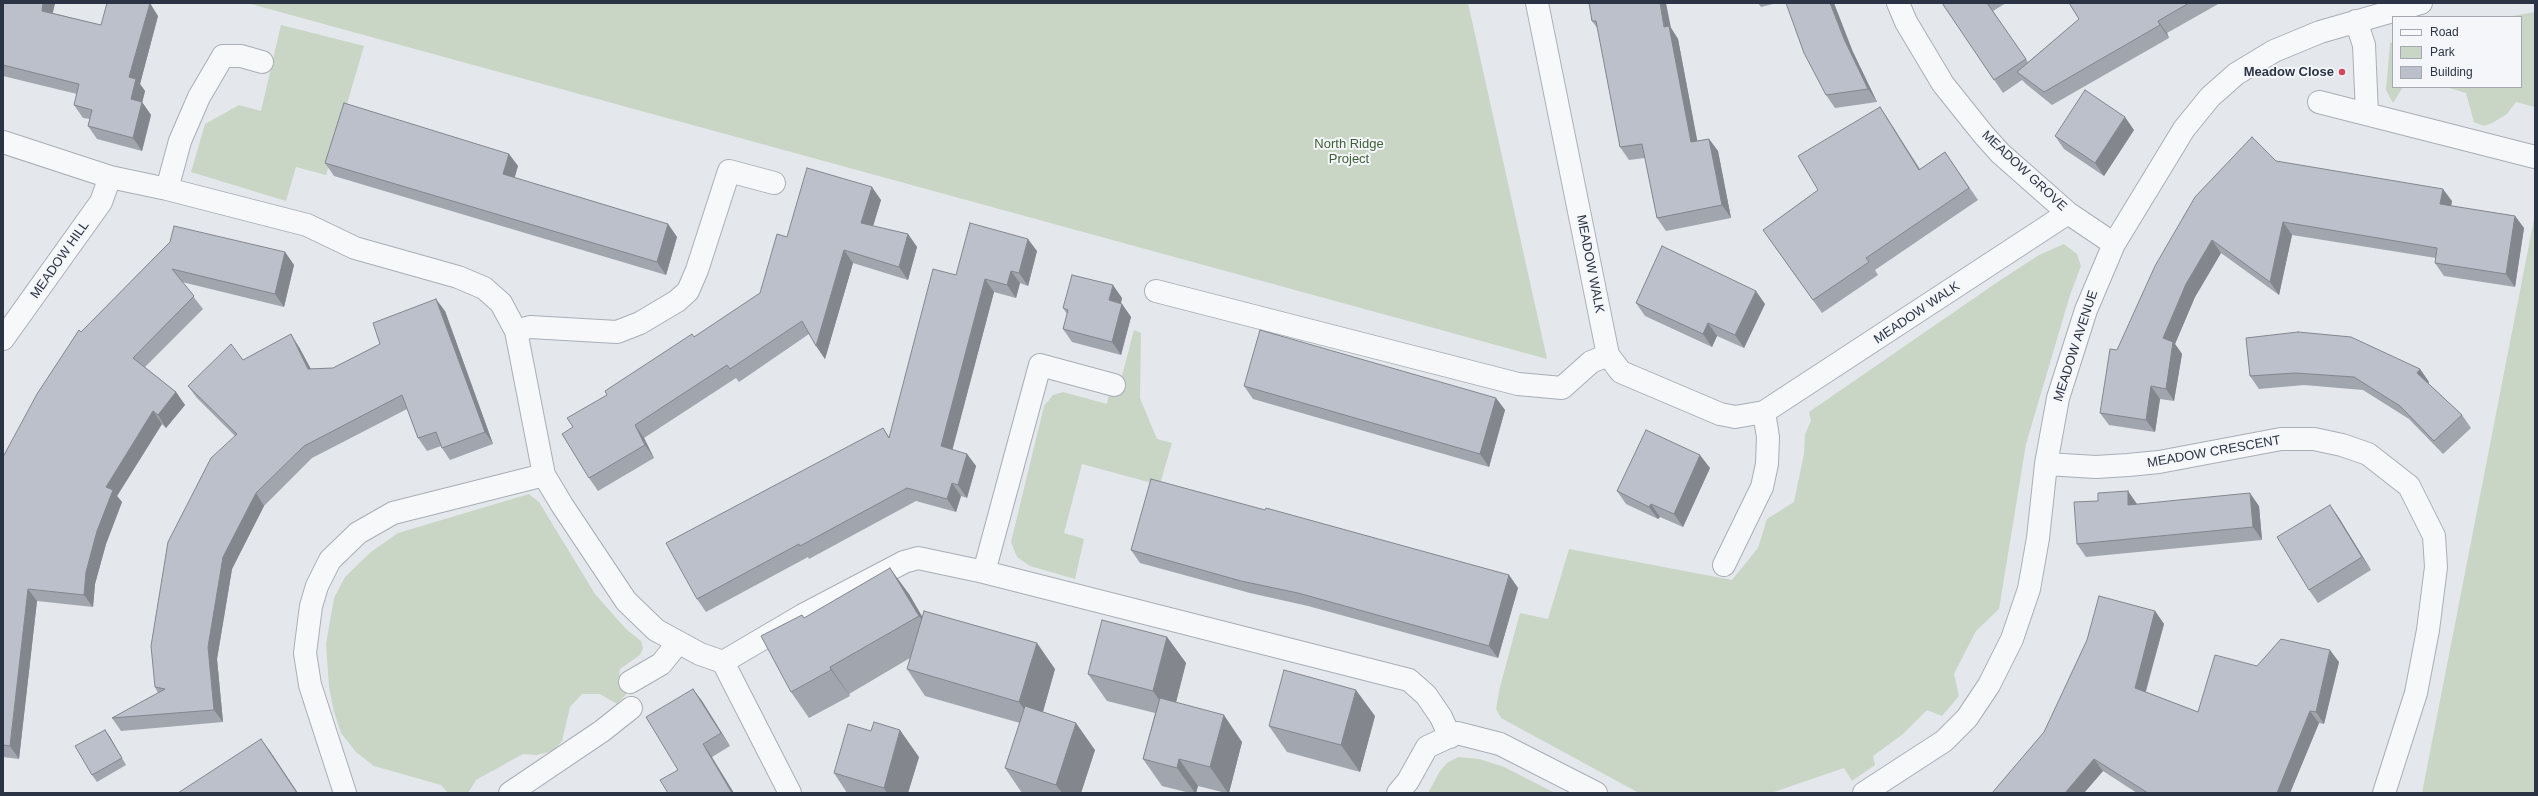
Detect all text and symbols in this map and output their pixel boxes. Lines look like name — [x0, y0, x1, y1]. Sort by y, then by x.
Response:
legend — [2392, 16, 2522, 88]
text: Road — [2430, 25, 2459, 39]
text: Park — [2430, 45, 2455, 59]
place label: Meadow Close — [2244, 64, 2334, 80]
text: Building — [2430, 65, 2473, 79]
marker: Meadow Close — [2337, 67, 2347, 77]
street label: MEADOW GROVE — [1978, 128, 2070, 214]
park label: North Ridge Project — [1314, 136, 1384, 167]
street label: MEADOW WALK — [1573, 213, 1607, 315]
street label: MEADOW HILL — [28, 218, 92, 302]
street label: MEADOW WALK — [1871, 279, 1963, 347]
street label: MEADOW AVENUE — [2051, 288, 2101, 404]
street label: MEADOW CRESCENT — [2146, 433, 2282, 471]

